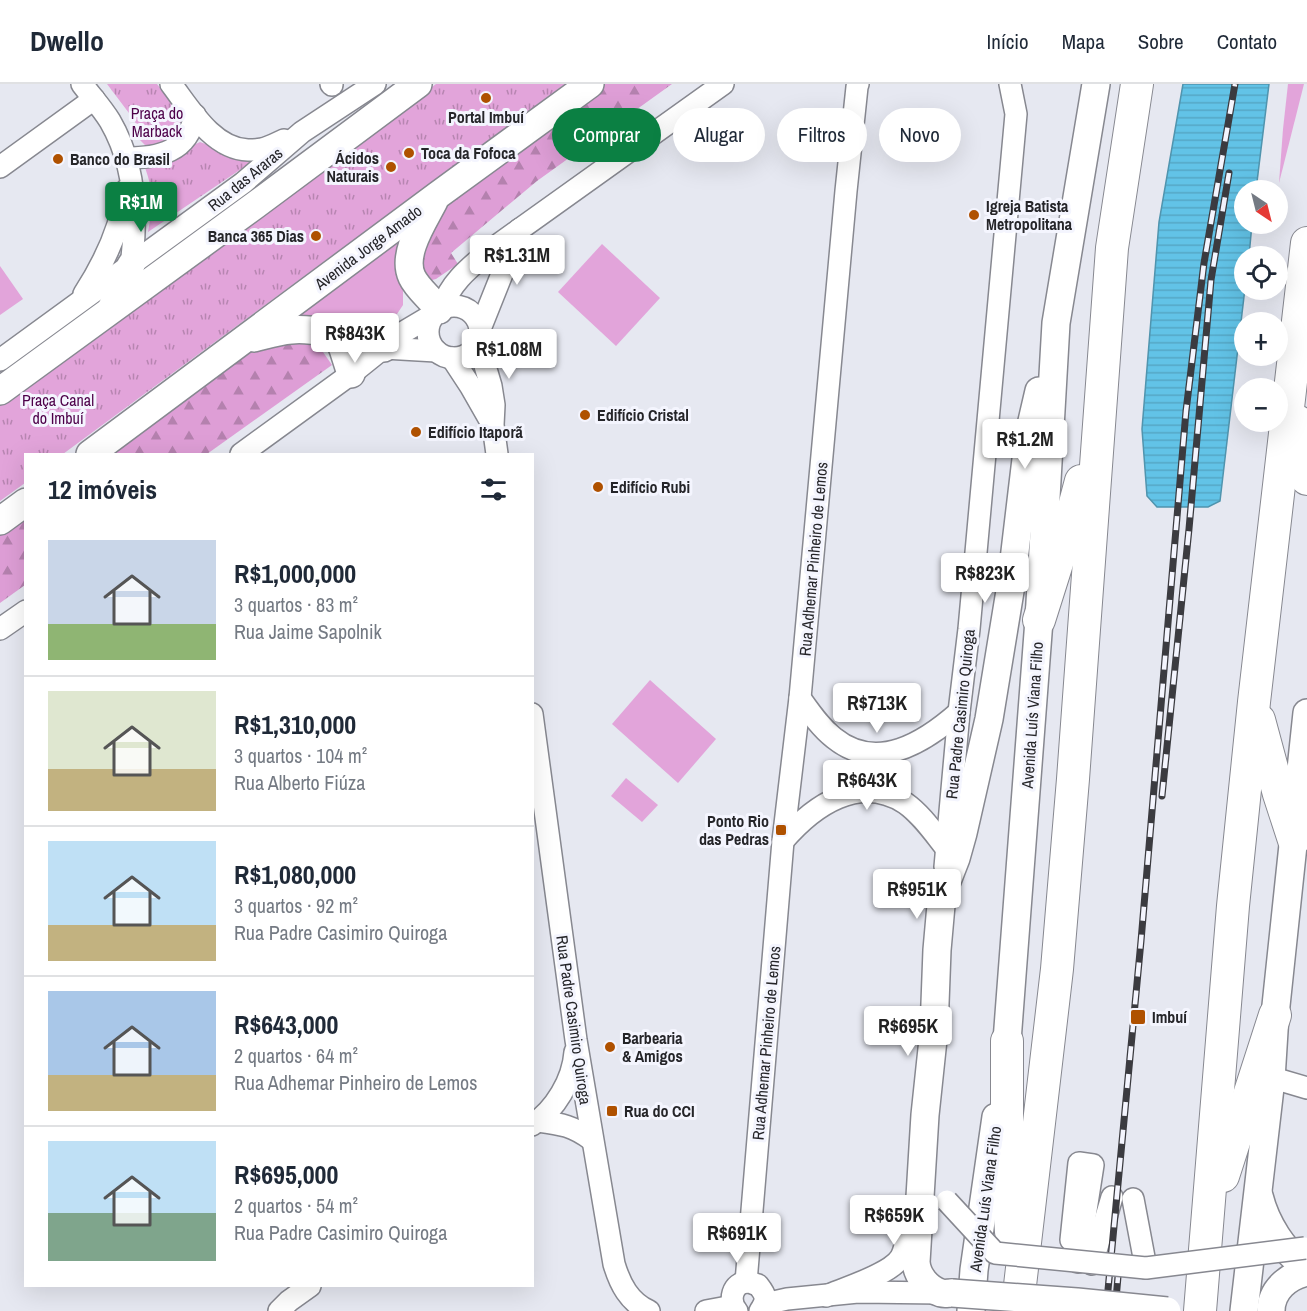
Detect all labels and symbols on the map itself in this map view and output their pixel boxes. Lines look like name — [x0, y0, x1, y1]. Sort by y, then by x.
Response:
marker: Portal Imbuí — [479, 91, 493, 105]
park label: Praça do Marback — [131, 102, 183, 142]
place label: Portal Imbuí — [448, 106, 525, 128]
street label: Rua das Araras — [203, 142, 287, 216]
place label: Toca da Fofoca — [421, 142, 516, 164]
marker: Toca da Fofoca — [402, 146, 416, 160]
place label: Ácidos Naturais — [327, 147, 379, 187]
place label: Banco do Brasil — [70, 148, 170, 170]
marker: Banco do Brasil — [51, 152, 65, 166]
marker: Ácidos Naturais — [384, 160, 398, 174]
north arrow — [1234, 180, 1288, 234]
pin: R$1M — [105, 182, 177, 233]
place label: Igreja Batista Metropolitana — [986, 195, 1073, 235]
street label: Avenida Jorge Amado — [309, 199, 426, 295]
marker: Igreja Batista Metropolitana — [967, 208, 981, 222]
place label: Banca 365 Dias — [208, 225, 304, 247]
marker: Banca 365 Dias — [309, 229, 323, 243]
pin: R$1.31M — [462, 235, 572, 286]
pin: R$843K — [306, 313, 404, 364]
pin: R$1.08M — [454, 329, 564, 380]
park label: Praça Canal do Imbuí — [22, 389, 94, 429]
place label: Edifício Cristal — [597, 404, 689, 426]
marker: Edifício Cristal — [578, 408, 592, 422]
pin: R$1.2M — [976, 419, 1074, 470]
place label: Edifício Itaporã — [428, 421, 523, 443]
marker: Edifício Itaporã — [409, 425, 423, 439]
street label: Rua Adhemar Pinheiro de Lemos — [794, 461, 832, 657]
place label: Edifício Rubi — [610, 476, 690, 498]
marker: Edifício Rubi — [591, 480, 605, 494]
pin: R$823K — [936, 553, 1034, 604]
street label: Rua Padre Casimiro Quiroga — [940, 627, 980, 800]
street label: Avenida Luís Viana Filho — [1016, 641, 1048, 790]
pin: R$713K — [828, 683, 926, 734]
pin: R$643K — [818, 760, 916, 811]
place label: Ponto Rio das Pedras — [699, 810, 769, 850]
marker: Ponto Rio das Pedras — [774, 823, 788, 837]
pin: R$951K — [868, 869, 966, 920]
street label: Rua Padre Casimiro Quiroga — [551, 934, 597, 1107]
street label: Rua Adhemar Pinheiro de Lemos — [747, 945, 785, 1141]
pin: R$695K — [859, 1006, 957, 1057]
place label: Imbuí — [1152, 1006, 1188, 1028]
marker: Imbuí — [1129, 1008, 1147, 1026]
place label: Barbearia & Amigos — [622, 1027, 683, 1067]
marker: Barbearia & Amigos — [603, 1040, 617, 1054]
place label: Rua do CCI — [624, 1100, 695, 1122]
marker: Rua do CCI — [605, 1104, 619, 1118]
street label: Avenida Luís Viana Filho — [964, 1125, 1006, 1274]
pin: R$659K — [845, 1195, 943, 1246]
pin: R$691K — [688, 1213, 786, 1264]

